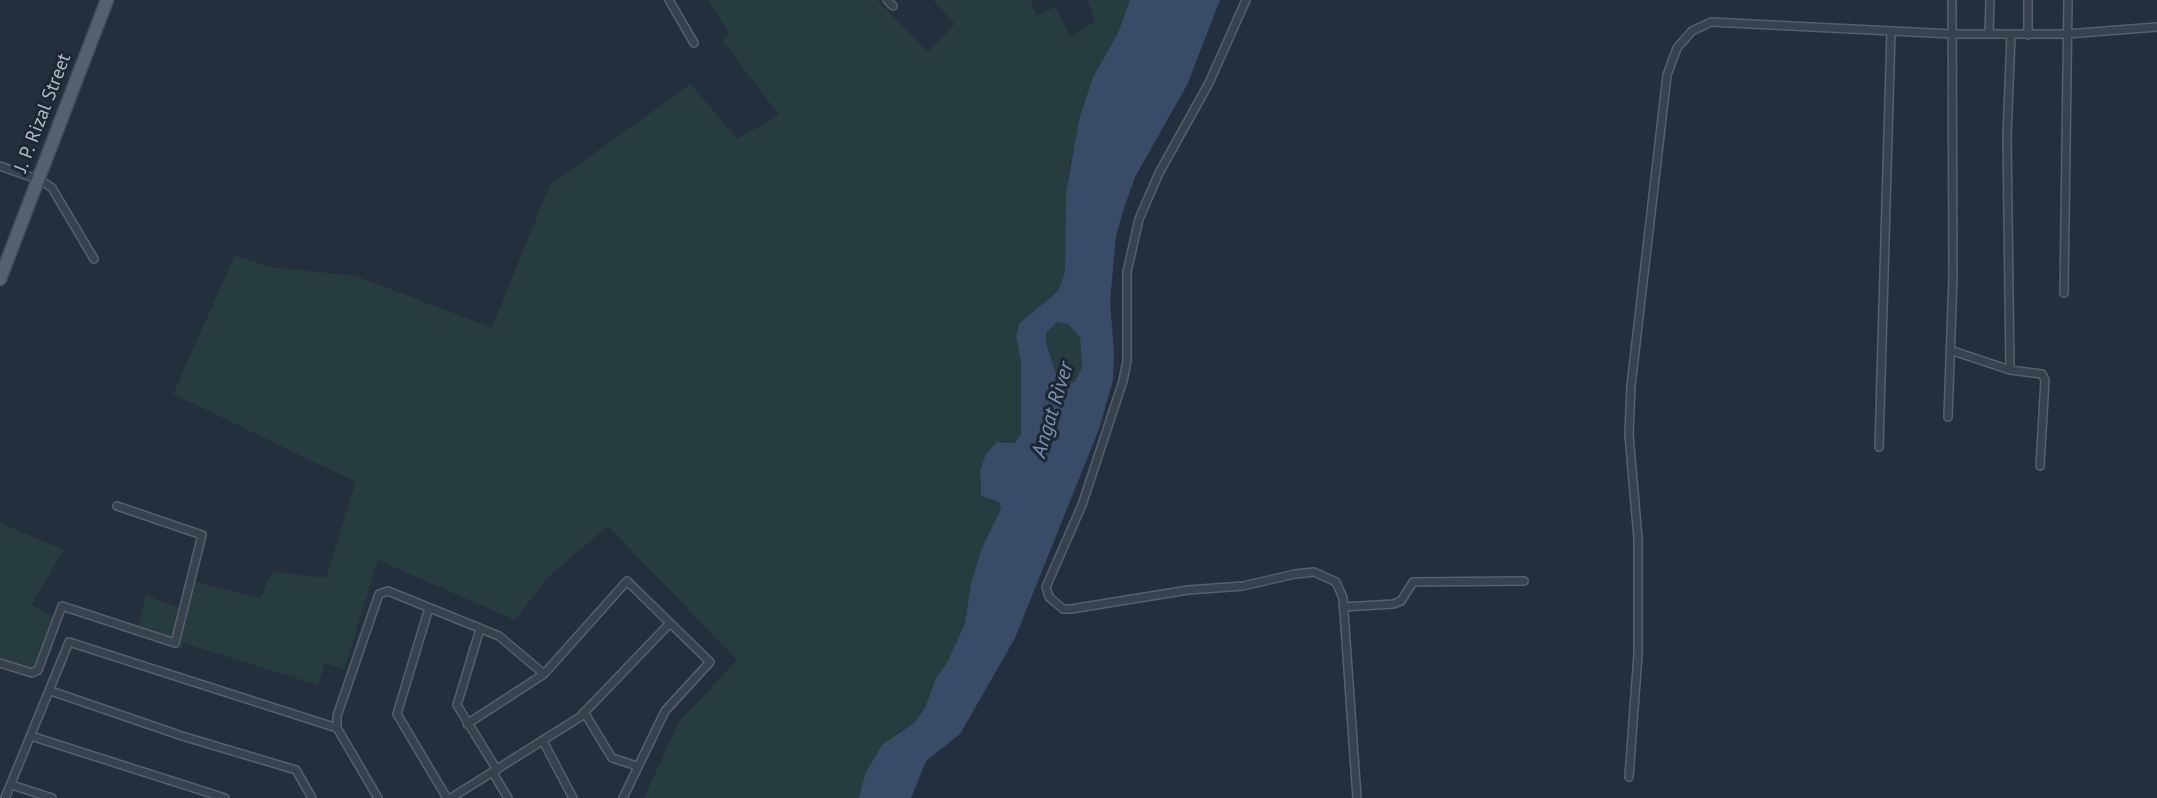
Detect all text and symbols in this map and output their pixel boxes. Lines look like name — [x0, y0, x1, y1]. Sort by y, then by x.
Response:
street label: J. P. Rizal Street — [10, 50, 76, 176]
water label: Angat River — [1027, 359, 1079, 461]

